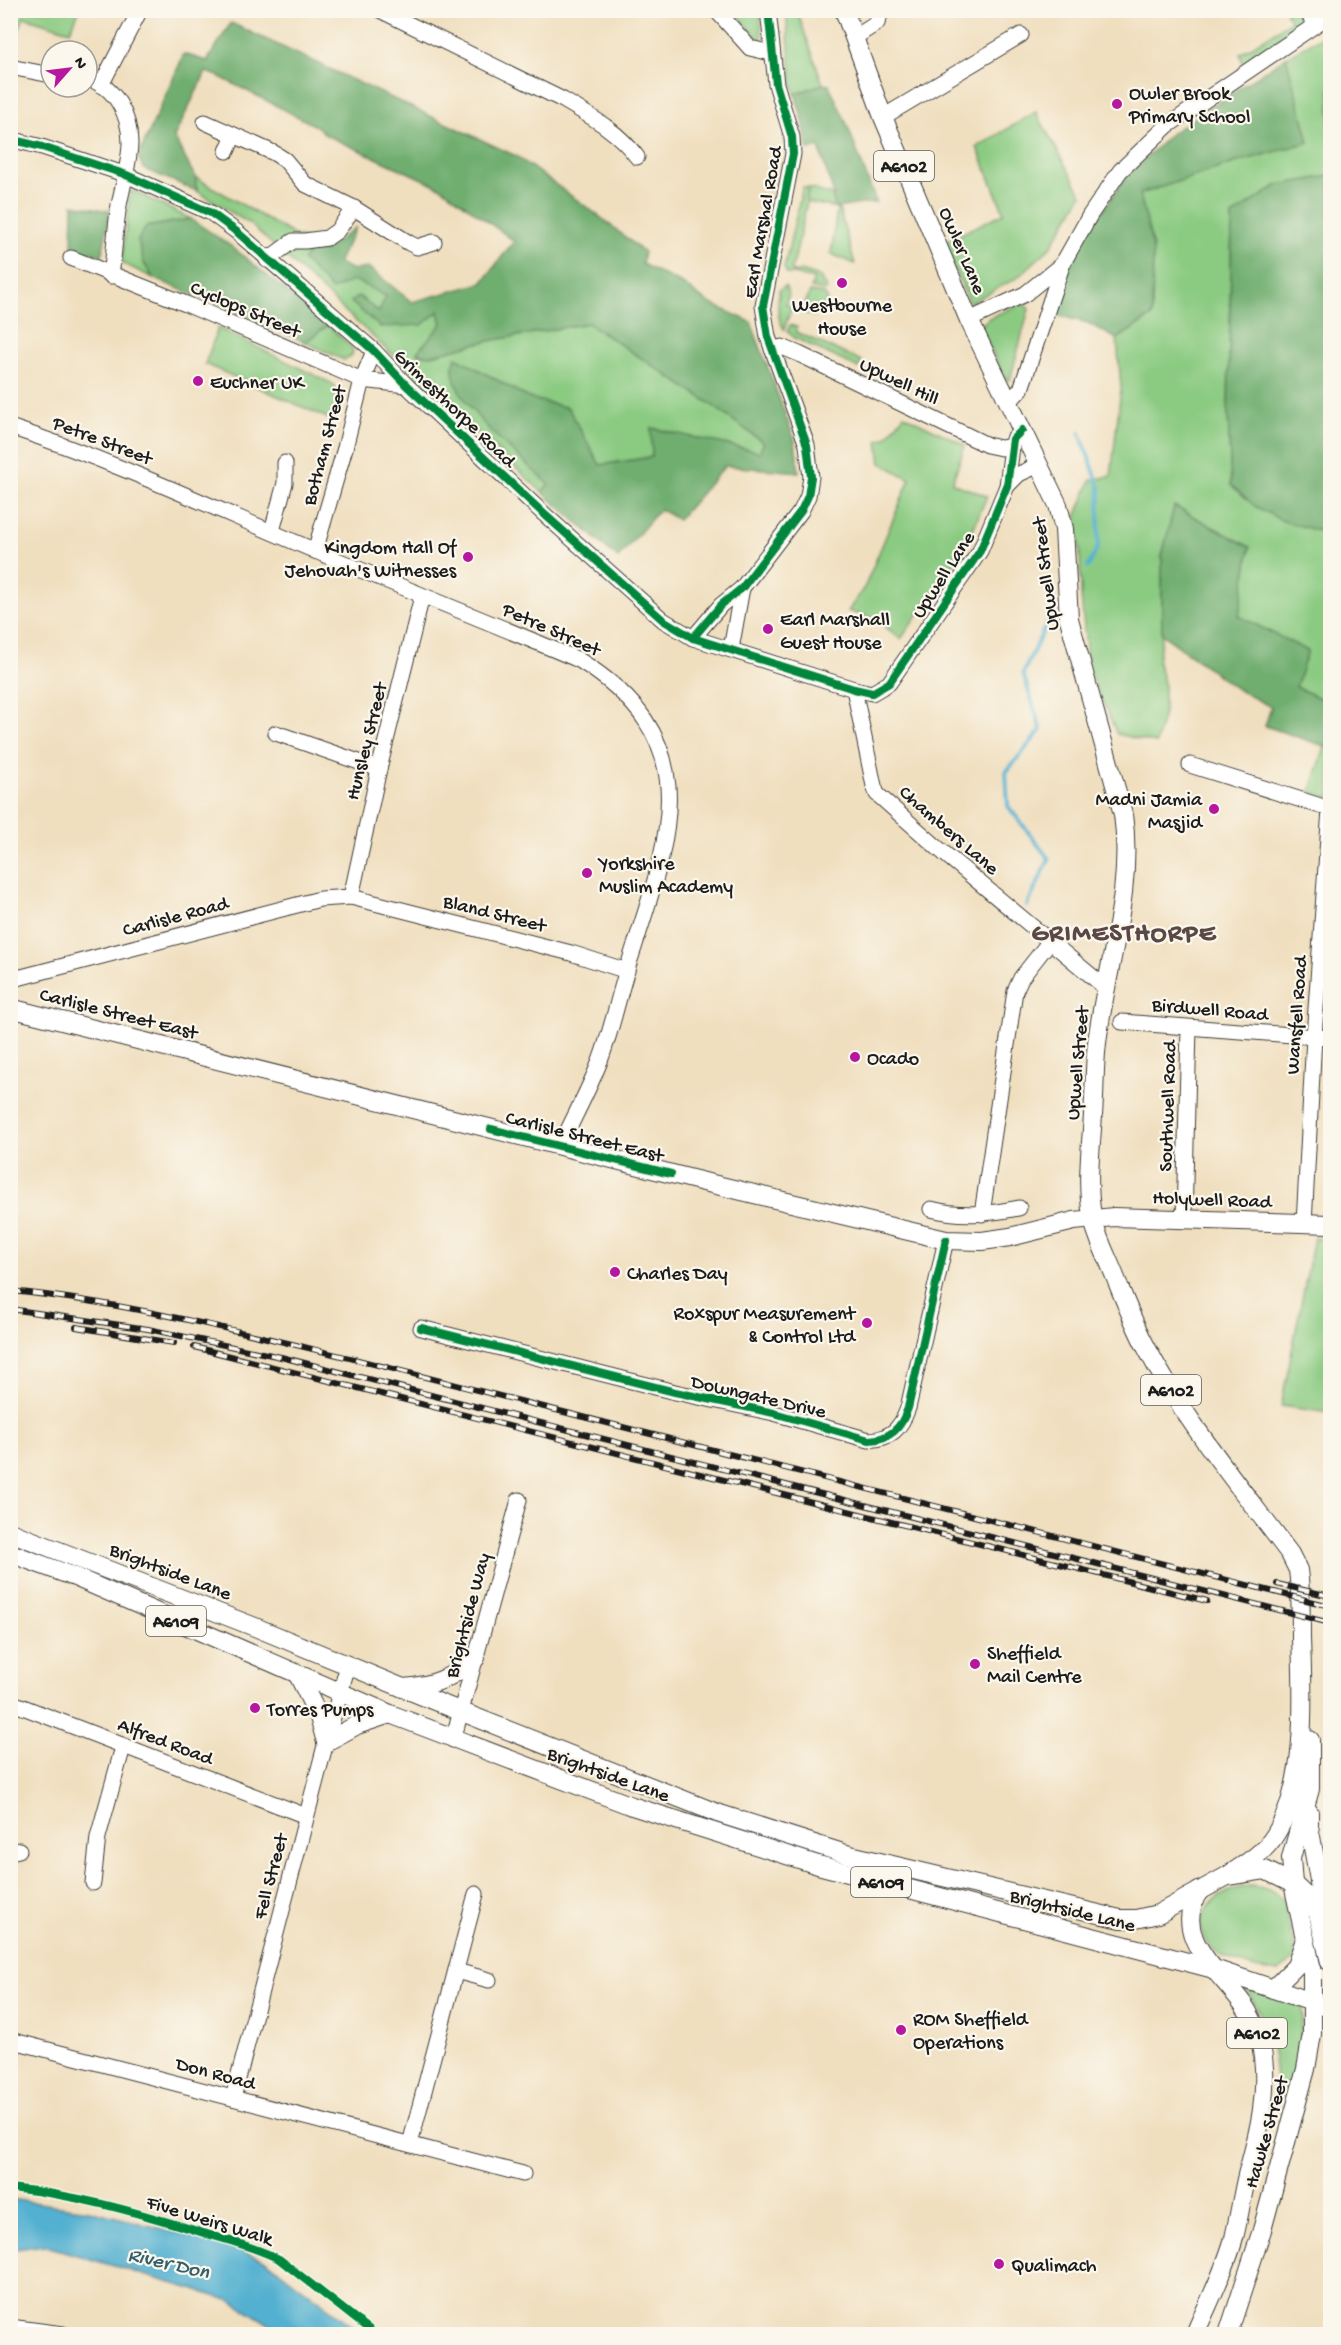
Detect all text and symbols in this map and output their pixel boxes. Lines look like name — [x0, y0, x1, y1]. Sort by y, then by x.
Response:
north arrow — [39, 39, 99, 99]
text: N — [68, 55, 90, 73]
place label: Owler Brook Primary School — [1128, 84, 1250, 130]
marker: Owler Brook Primary School — [1110, 97, 1124, 111]
street label: Earl Marshal Road — [740, 143, 790, 300]
road number: A6102 — [874, 151, 934, 181]
street label: Owler Lane — [932, 204, 990, 299]
marker: Westbourne House — [835, 276, 849, 290]
street label: Cyclops Street — [186, 278, 305, 345]
place label: Westbourne House — [792, 296, 893, 342]
street label: Grimesthorpe Road — [388, 345, 521, 475]
street label: Upwell Hill — [855, 354, 942, 412]
place label: Euchner UK — [210, 373, 306, 396]
marker: Euchner UK — [191, 374, 205, 388]
street label: Botham Street — [299, 382, 354, 509]
street label: Petre Street — [48, 412, 157, 472]
street label: Upwell Street — [1029, 514, 1066, 632]
street label: Upwell Lane — [908, 528, 982, 624]
place label: Kingdom Hall Of Jehovah's Witnesses — [284, 538, 458, 584]
marker: Kingdom Hall Of Jehovah's Witnesses — [461, 550, 475, 564]
street label: Petre Street — [497, 599, 605, 664]
place label: Earl Marshall Guest House — [780, 610, 890, 656]
marker: Earl Marshall Guest House — [761, 622, 775, 636]
street label: Hunsley Street — [343, 679, 395, 803]
street label: Chambers Lane — [893, 782, 1003, 882]
place label: Madni Jamia Masjid — [1095, 790, 1204, 836]
marker: Madni Jamia Masjid — [1207, 802, 1221, 816]
place label: Yorkshire Muslim Academy — [597, 854, 733, 900]
marker: Yorkshire Muslim Academy — [580, 866, 594, 880]
street label: Bland Street — [439, 891, 550, 940]
street label: Carlisle Road — [121, 893, 233, 944]
district label: GRIMESTHORPE — [1031, 920, 1217, 951]
street label: Wansfell Road — [1283, 953, 1314, 1075]
street label: Carlisle Street East — [37, 985, 201, 1047]
street label: Birdwell Road — [1150, 995, 1271, 1028]
street label: Upwell Street — [1063, 1004, 1096, 1121]
street label: Southwell Road — [1156, 1038, 1183, 1172]
place label: Ocado — [867, 1049, 919, 1072]
marker: Ocado — [848, 1050, 862, 1064]
street label: Carlisle Street East — [503, 1108, 667, 1170]
street label: Holywell Road — [1152, 1188, 1274, 1215]
place label: Charles Day — [627, 1264, 728, 1287]
marker: Charles Day — [608, 1265, 622, 1279]
place label: Roxspur Measurement & Control Ltd — [674, 1304, 857, 1350]
marker: Roxspur Measurement & Control Ltd — [860, 1316, 874, 1330]
street label: Downgate Drive — [687, 1371, 829, 1425]
road number: A6102 — [1141, 1375, 1201, 1405]
street label: Brightside Lane — [105, 1539, 235, 1607]
street label: Brightside Way — [441, 1551, 497, 1682]
road number: A6109 — [146, 1606, 206, 1636]
place label: Sheffield Mail Centre — [987, 1644, 1082, 1690]
marker: Sheffield Mail Centre — [968, 1657, 982, 1671]
place label: Torres Pumps — [266, 1700, 374, 1723]
marker: Torres Pumps — [248, 1701, 262, 1715]
street label: Alfred Road — [114, 1715, 218, 1773]
street label: Brightside Lane — [542, 1743, 673, 1809]
street label: Fell Street — [250, 1830, 295, 1923]
road number: A6109 — [851, 1867, 911, 1897]
street label: Brightside Lane — [1006, 1885, 1138, 1939]
place label: ROM Sheffield Operations — [913, 2010, 1030, 2056]
road number: A6102 — [1227, 2018, 1287, 2048]
marker: ROM Sheffield Operations — [894, 2023, 908, 2037]
street label: Don Road — [171, 2053, 260, 2098]
street label: Hawke Street — [1241, 2073, 1296, 2192]
street label: Five Weirs Walk — [142, 2192, 277, 2253]
water label: River Don — [125, 2244, 212, 2287]
place label: Qualimach — [1011, 2256, 1097, 2279]
marker: Qualimach — [992, 2257, 1006, 2271]

